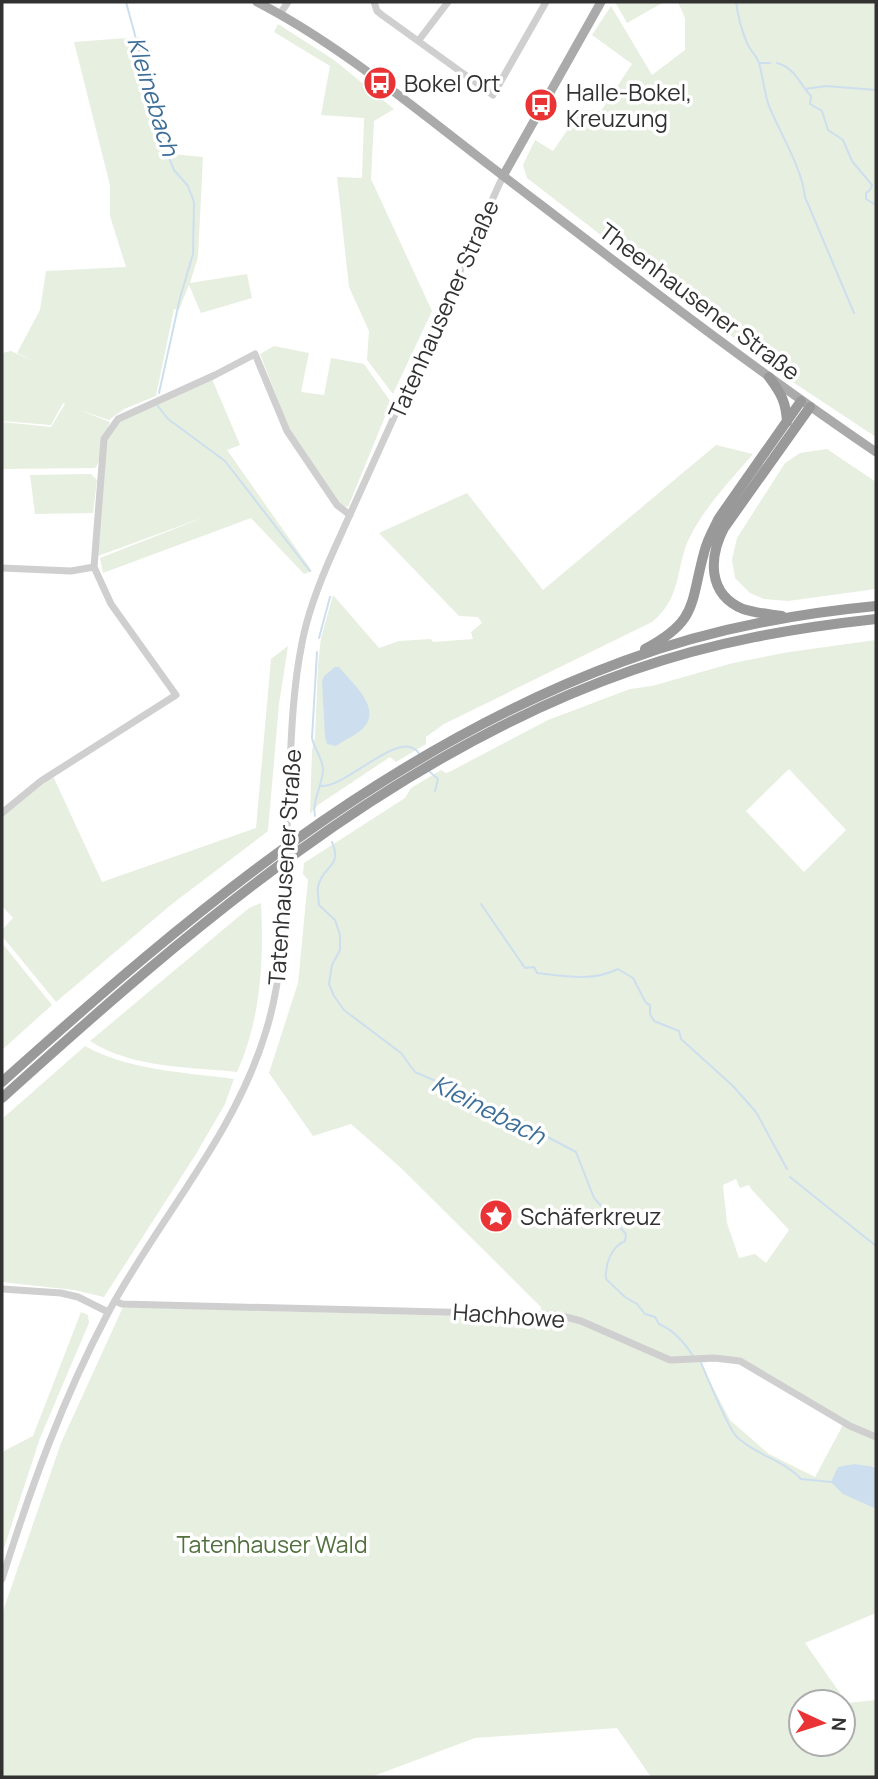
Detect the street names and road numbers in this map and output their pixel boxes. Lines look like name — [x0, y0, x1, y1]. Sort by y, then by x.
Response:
street label: Tatenhausener Straße — [380, 194, 506, 424]
street label: Theenhausener Straße — [593, 215, 807, 387]
street label: Tatenhausener Straße — [260, 748, 308, 986]
street label: Hachhowe — [452, 1295, 566, 1335]

